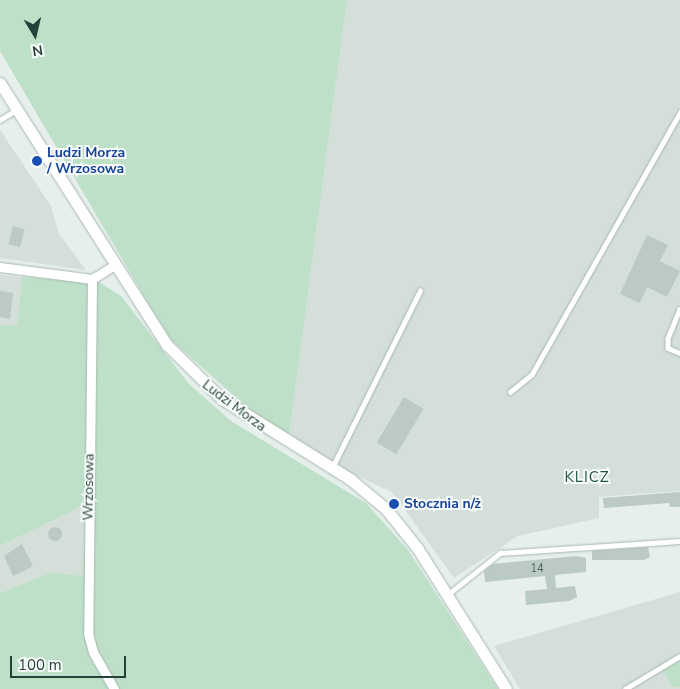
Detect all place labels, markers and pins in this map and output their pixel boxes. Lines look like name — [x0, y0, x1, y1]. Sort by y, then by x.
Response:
place label: Ludzi Morza / Wrzosowa — [47, 145, 125, 178]
marker: Ludzi Morza / Wrzosowa — [31, 155, 43, 167]
place label: Stocznia n/ż — [404, 496, 481, 512]
marker: Stocznia n/ż — [388, 498, 400, 510]

